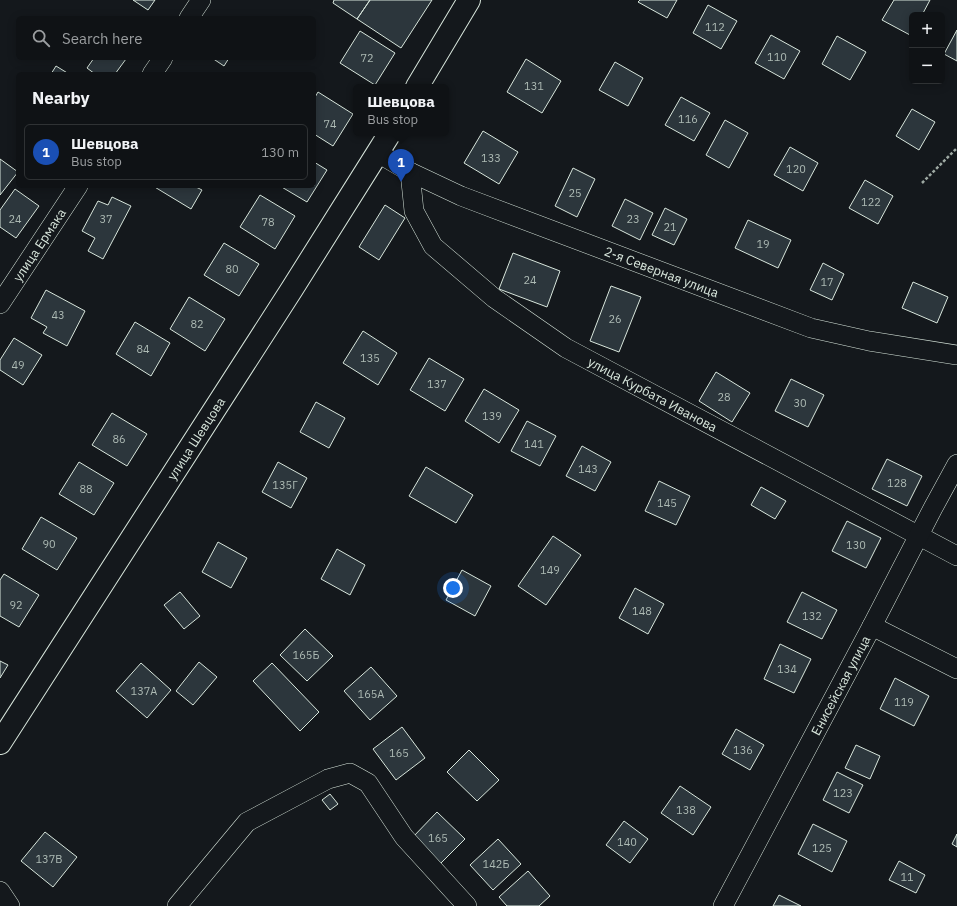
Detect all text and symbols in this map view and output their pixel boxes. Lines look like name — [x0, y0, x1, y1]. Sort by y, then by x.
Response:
map controls — [909, 12, 945, 84]
button: + — [909, 12, 945, 48]
search box — [16, 16, 316, 60]
house number: 112 — [705, 20, 725, 34]
icon: search — [30, 27, 52, 49]
text: Search here — [62, 29, 142, 48]
button: − — [909, 48, 945, 84]
house number: 110 — [767, 50, 787, 64]
house number: 72 — [360, 51, 374, 65]
house number: 131 — [524, 79, 544, 93]
popup — [353, 84, 449, 136]
text: Nearby — [32, 87, 90, 109]
text: Шевцова — [367, 92, 435, 111]
text: Bus stop — [367, 111, 418, 128]
house number: 116 — [678, 112, 698, 126]
house number: 74 — [323, 117, 337, 131]
text: Шевцова — [71, 134, 139, 153]
text: 1 — [42, 144, 50, 161]
text: 130 m — [261, 144, 299, 161]
pin: 1 — [388, 149, 414, 182]
house number: 133 — [481, 151, 501, 165]
text: Bus stop — [71, 153, 122, 170]
house number: 120 — [786, 162, 806, 176]
house number: 25 — [568, 186, 582, 200]
house number: 122 — [861, 195, 881, 209]
street label: улица Ермака — [9, 205, 70, 285]
house number: 24 — [8, 212, 22, 226]
house number: 37 — [99, 212, 113, 226]
house number: 23 — [626, 212, 640, 226]
house number: 78 — [261, 215, 275, 229]
house number: 21 — [663, 220, 677, 234]
house number: 19 — [756, 237, 770, 251]
street label: 2-я Северная улица — [602, 243, 721, 301]
house number: 80 — [225, 262, 239, 276]
house number: 24 — [523, 273, 537, 287]
house number: 17 — [820, 275, 834, 289]
house number: 43 — [51, 308, 65, 322]
house number: 26 — [608, 312, 622, 326]
house number: 82 — [190, 317, 204, 331]
house number: 84 — [136, 342, 150, 356]
house number: 135 — [360, 351, 380, 365]
street label: улица Курбата Иванова — [585, 353, 720, 436]
house number: 49 — [11, 358, 25, 372]
house number: 137 — [427, 377, 447, 391]
house number: 28 — [717, 390, 731, 404]
street label: улица Шевцова — [163, 394, 229, 483]
house number: 30 — [793, 396, 807, 410]
house number: 139 — [482, 409, 502, 423]
house number: 86 — [112, 432, 126, 446]
house number: 141 — [524, 437, 544, 451]
house number: 143 — [578, 462, 598, 476]
house number: 128 — [887, 476, 907, 490]
house number: 135Г — [272, 478, 298, 492]
house number: 88 — [79, 482, 93, 496]
house number: 145 — [657, 496, 677, 510]
house number: 90 — [42, 537, 56, 551]
house number: 130 — [846, 538, 866, 552]
house number: 149 — [540, 563, 560, 577]
your location — [443, 578, 463, 598]
house number: 92 — [9, 598, 23, 612]
house number: 148 — [632, 604, 652, 618]
house number: 132 — [802, 609, 822, 623]
street label: Енисейская улица — [807, 633, 874, 738]
house number: 165Б — [293, 648, 319, 662]
house number: 134 — [777, 662, 797, 676]
house number: 137А — [131, 684, 157, 698]
house number: 165А — [358, 687, 384, 701]
house number: 119 — [894, 695, 914, 709]
house number: 136 — [733, 743, 753, 757]
house number: 165 — [389, 746, 409, 760]
house number: 123 — [833, 786, 853, 800]
house number: 138 — [676, 803, 696, 817]
house number: 165 — [428, 831, 448, 845]
house number: 140 — [617, 835, 637, 849]
house number: 125 — [812, 841, 832, 855]
house number: 137В — [36, 852, 62, 866]
house number: 142Б — [483, 857, 509, 871]
house number: 11 — [900, 870, 914, 884]

